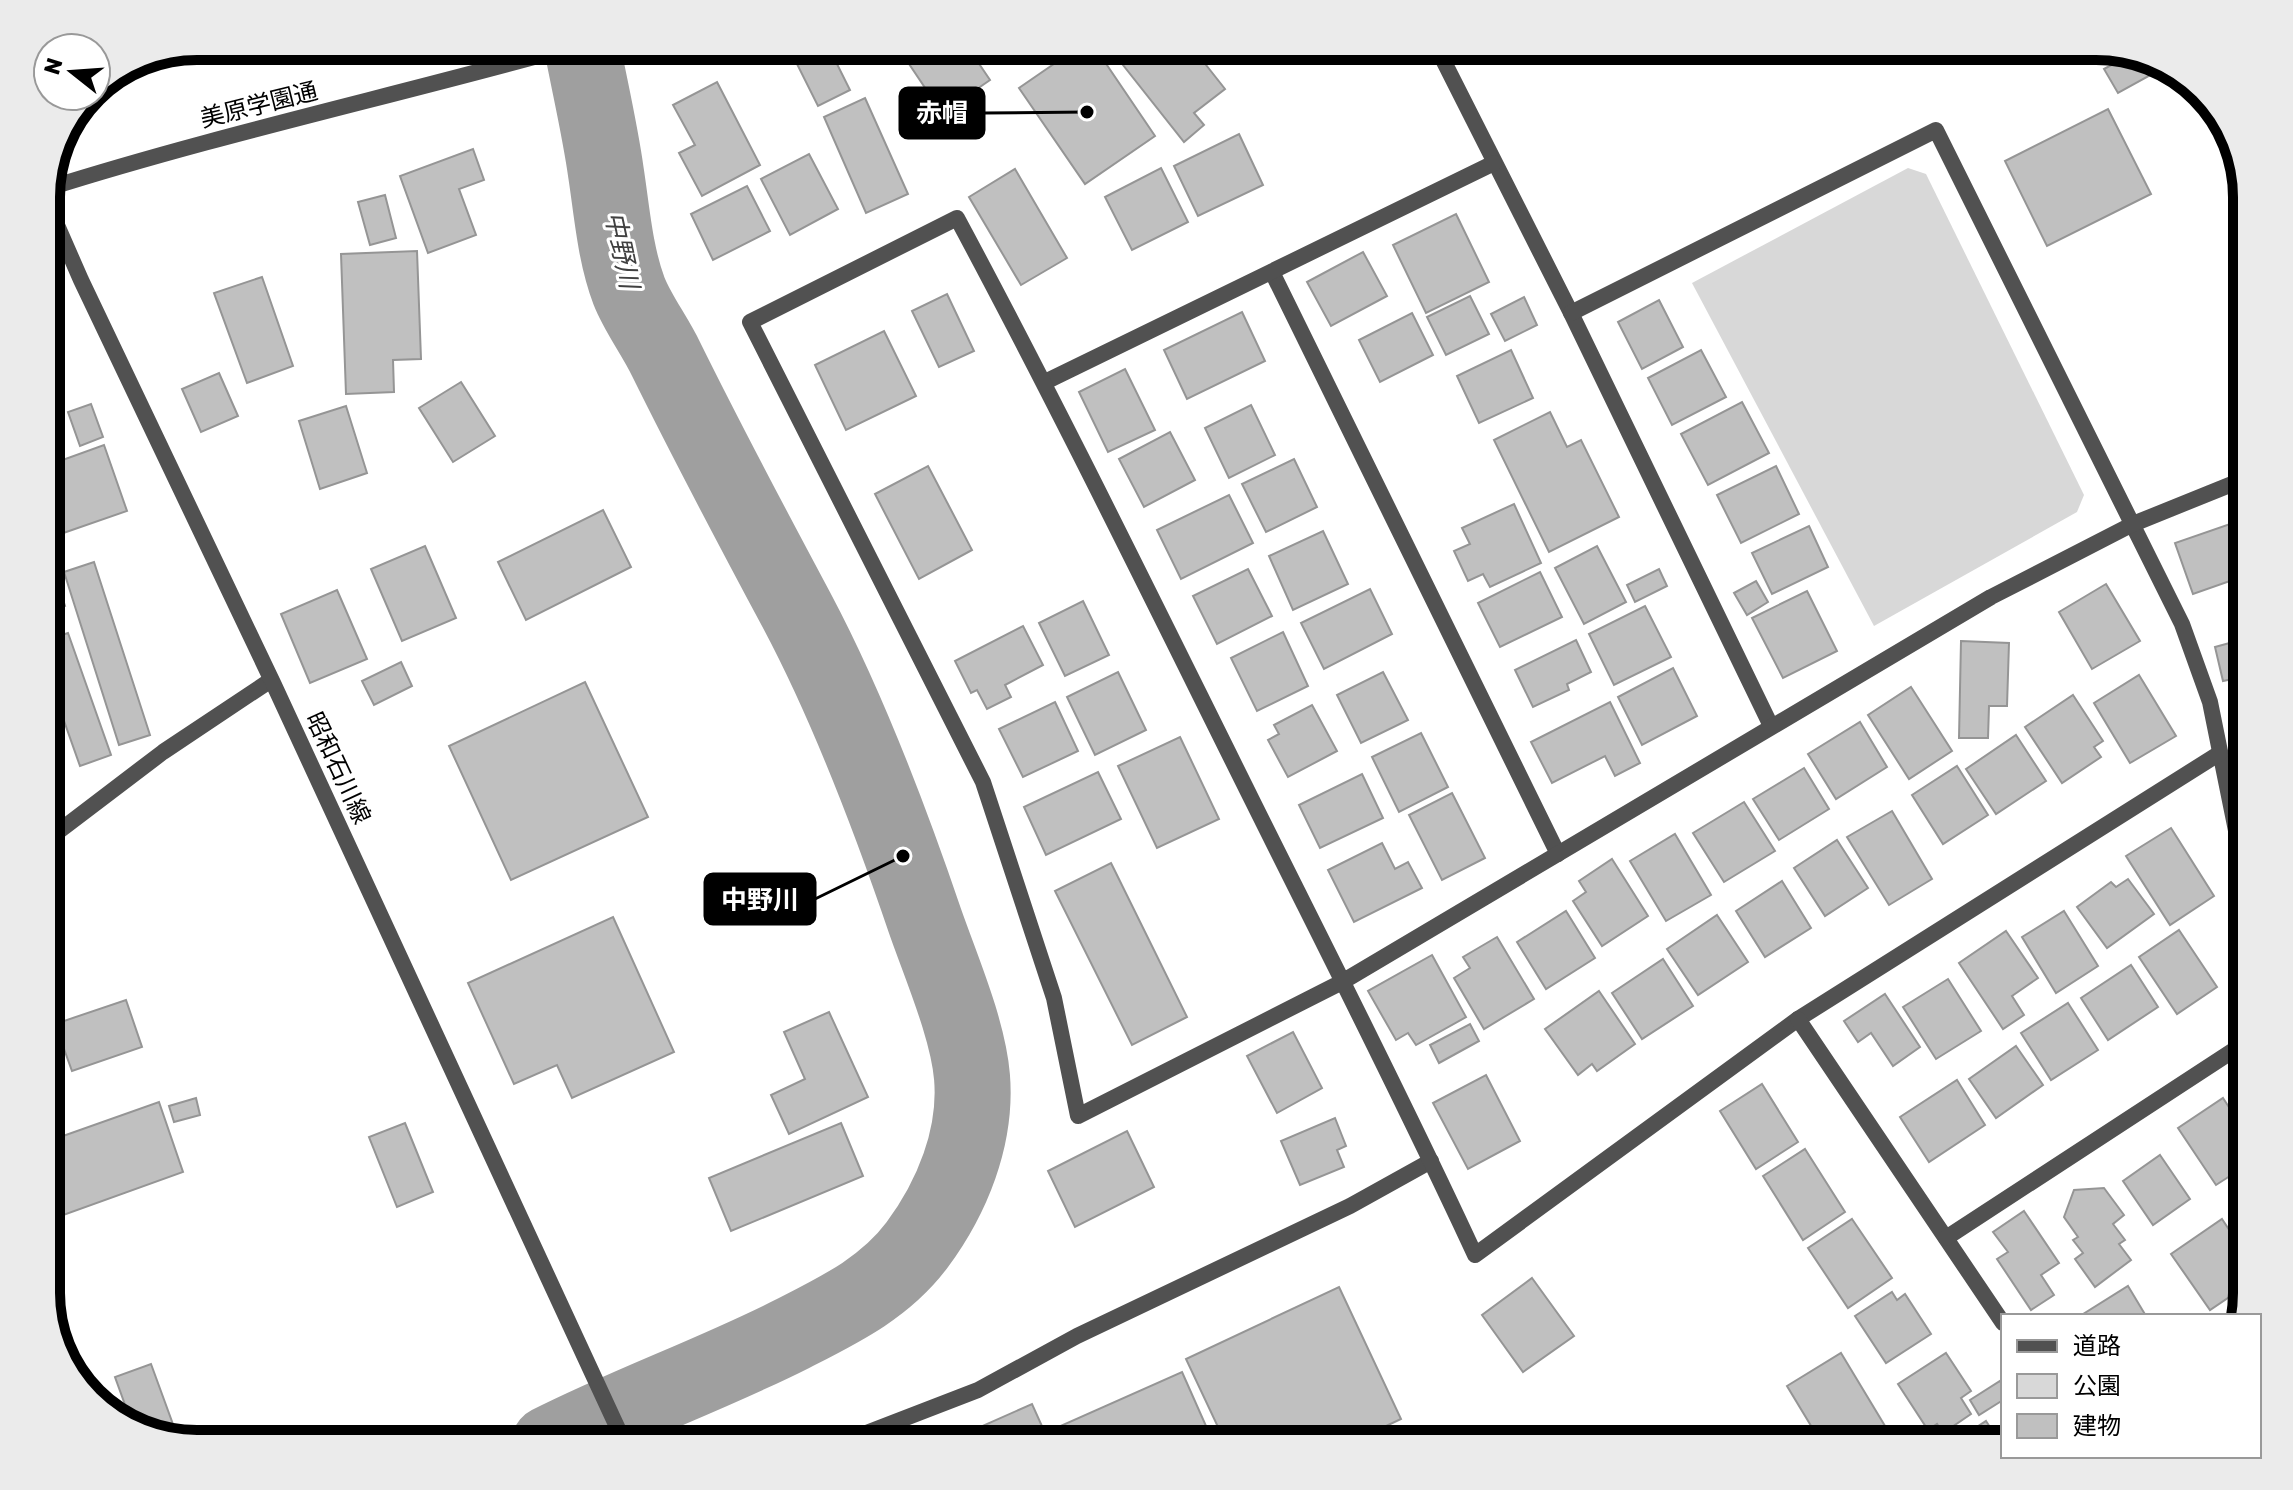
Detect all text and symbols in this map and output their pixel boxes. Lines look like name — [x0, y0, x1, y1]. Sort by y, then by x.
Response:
north arrow — [32, 32, 112, 112]
text: N — [38, 55, 69, 78]
street label: 美原学園通 — [197, 77, 321, 133]
callout: 赤帽 — [900, 88, 984, 138]
text: 赤帽 — [916, 98, 968, 129]
water label: 中野川 — [598, 209, 645, 294]
street label: 昭和石川線 — [300, 708, 376, 828]
callout: 中野川 — [705, 874, 815, 924]
text: 中野川 — [721, 885, 799, 916]
legend — [2001, 1314, 2261, 1458]
text: 道路 — [2073, 1332, 2121, 1360]
text: 公園 — [2073, 1372, 2121, 1400]
text: 建物 — [2073, 1412, 2121, 1440]

